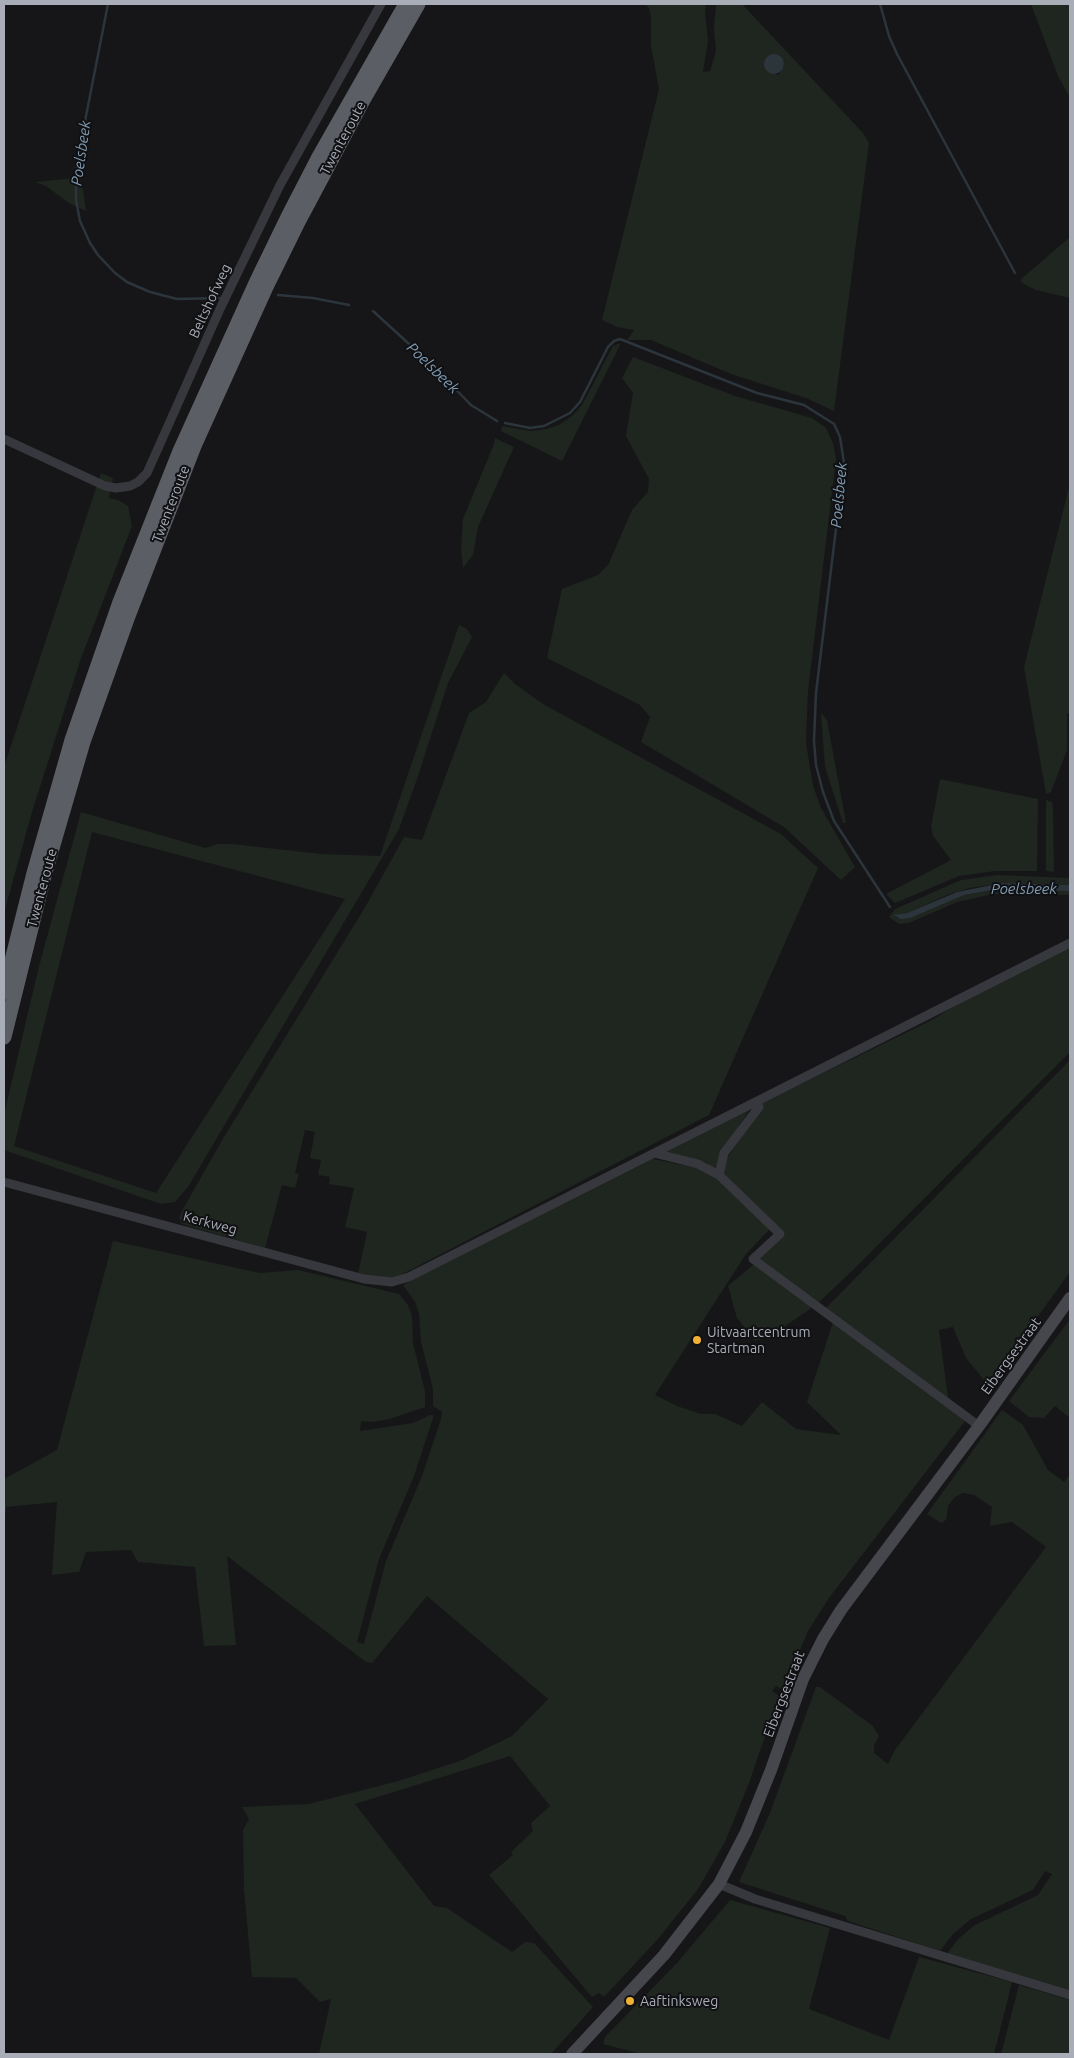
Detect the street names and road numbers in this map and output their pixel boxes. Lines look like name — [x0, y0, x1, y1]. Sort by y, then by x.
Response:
street label: Twenteroute — [317, 98, 369, 178]
street label: Beltshofweg — [185, 261, 235, 341]
street label: Twenteroute — [149, 463, 193, 545]
street label: Twenteroute — [23, 847, 61, 929]
street label: Kerkweg — [181, 1208, 239, 1238]
street label: Eibergsestraat — [977, 1314, 1045, 1398]
street label: Eibergsestraat — [760, 1648, 808, 1740]

